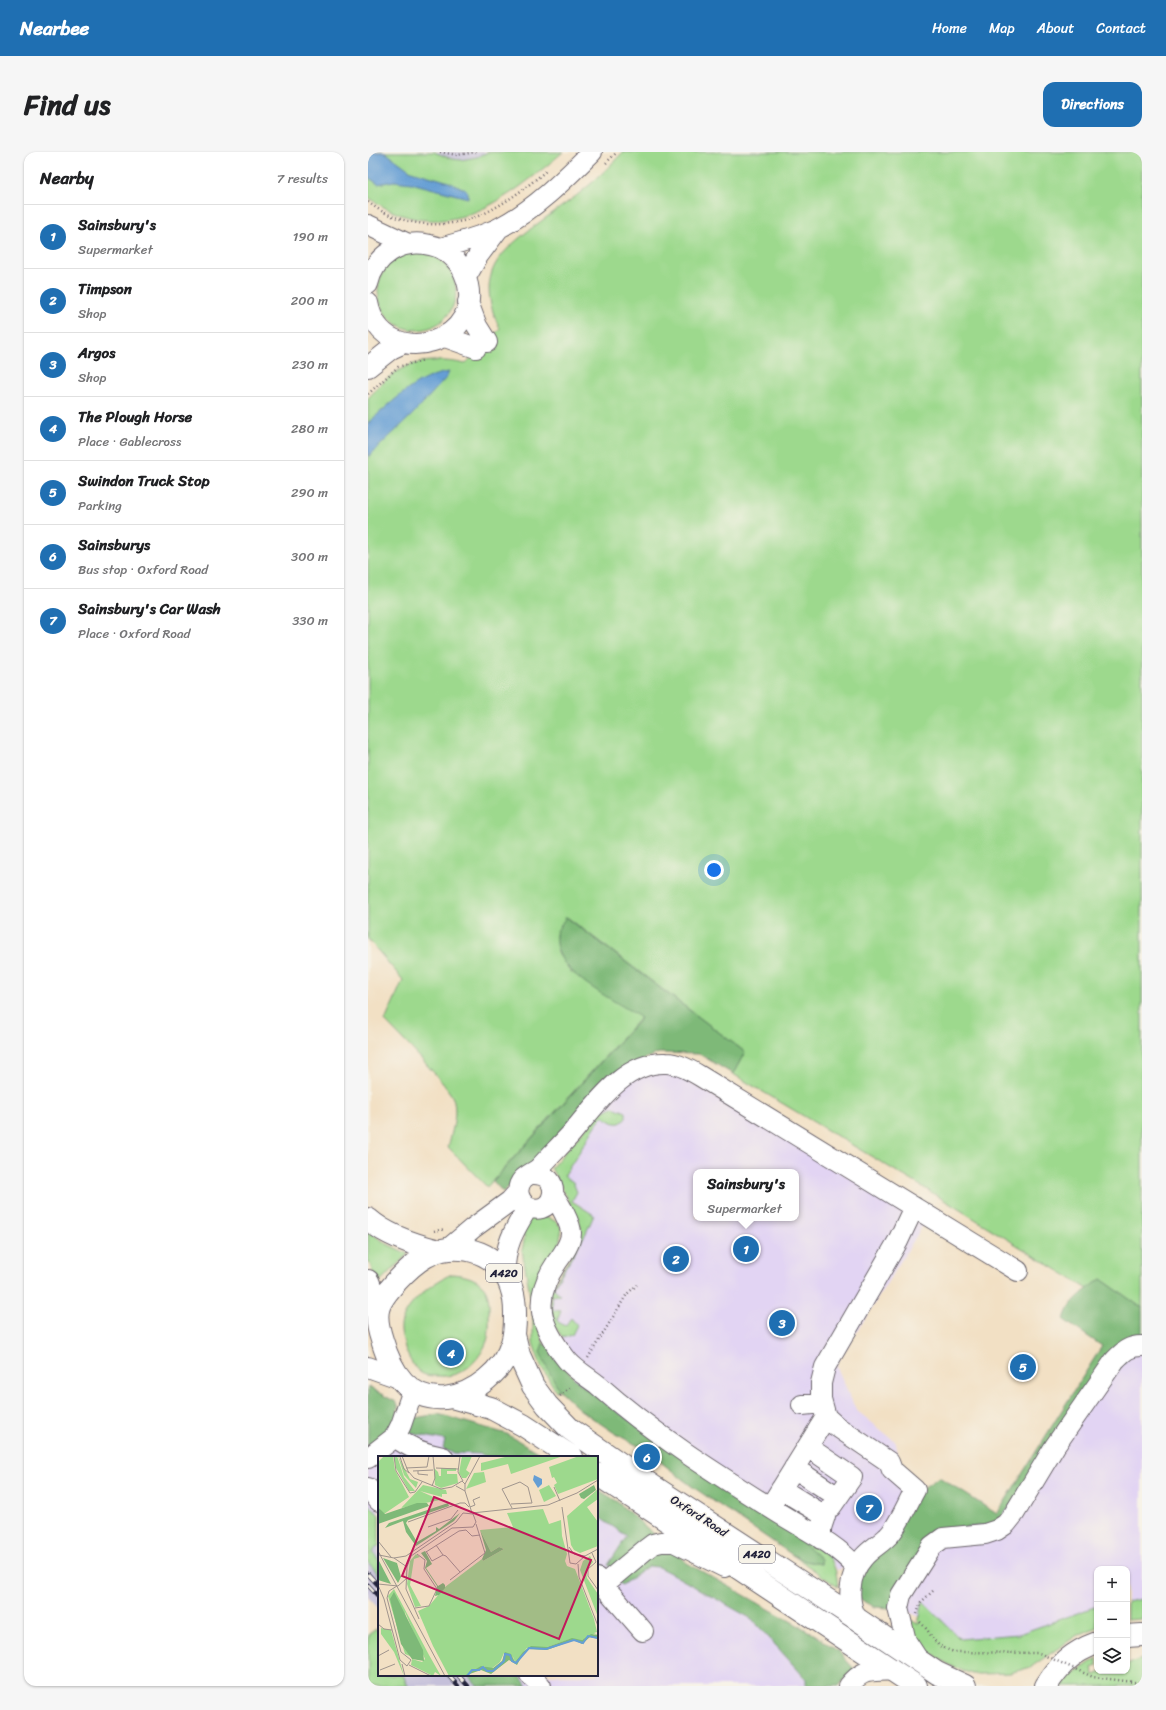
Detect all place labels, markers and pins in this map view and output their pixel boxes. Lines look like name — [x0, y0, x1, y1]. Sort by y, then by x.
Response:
pin: 1 — [733, 1234, 759, 1264]
pin: 2 — [663, 1244, 689, 1274]
pin: 3 — [769, 1308, 795, 1338]
pin: 4 — [438, 1338, 464, 1368]
pin: 5 — [1010, 1352, 1036, 1382]
pin: 6 — [634, 1442, 660, 1472]
pin: 7 — [856, 1493, 882, 1523]

